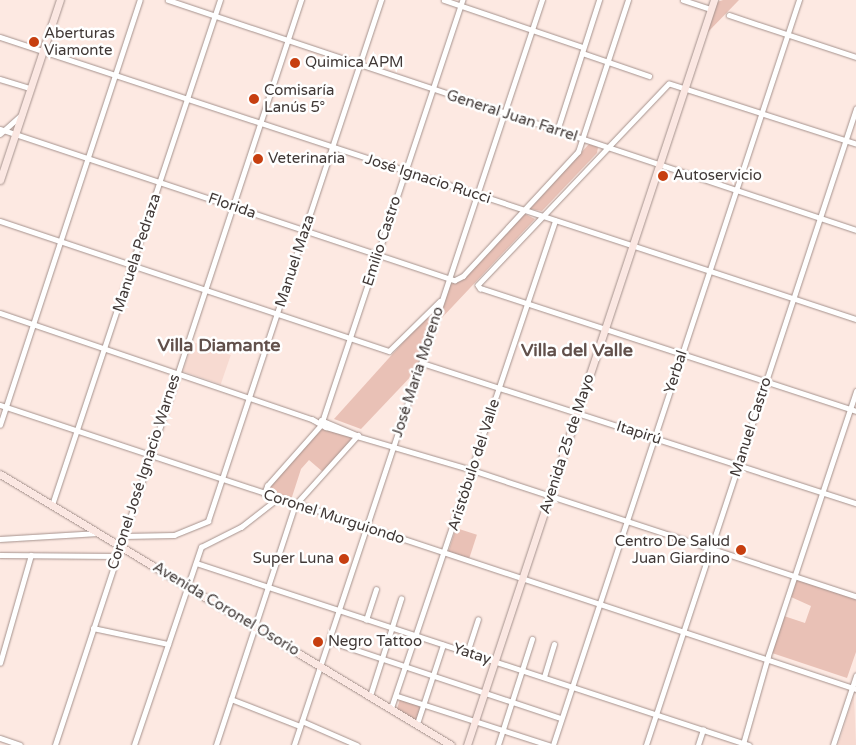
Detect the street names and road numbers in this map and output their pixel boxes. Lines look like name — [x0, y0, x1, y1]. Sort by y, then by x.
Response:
street label: General Juan Farrel — [444, 86, 580, 146]
street label: José Ignacio Rucci — [363, 150, 493, 208]
street label: Florida — [206, 189, 258, 223]
street label: Manuela Pedraza — [109, 191, 165, 315]
street label: Emilio Castro — [359, 194, 405, 288]
street label: Manuel Maza — [272, 213, 318, 309]
street label: José María Moreno — [388, 305, 448, 439]
street label: Yerbal — [661, 348, 691, 396]
street label: Coronel José Ignacio Warnes — [104, 372, 184, 572]
street label: Avenida 25 de Mayo — [536, 372, 598, 516]
street label: Manuel Castro — [726, 375, 776, 479]
street label: Aristóbulo del Valle — [444, 397, 504, 533]
street label: Itapirú — [614, 417, 664, 449]
street label: Coronel Murguiondo — [261, 486, 407, 548]
street label: Avenida Coronel Osorio — [149, 558, 303, 660]
street label: Yatay — [451, 639, 493, 669]

